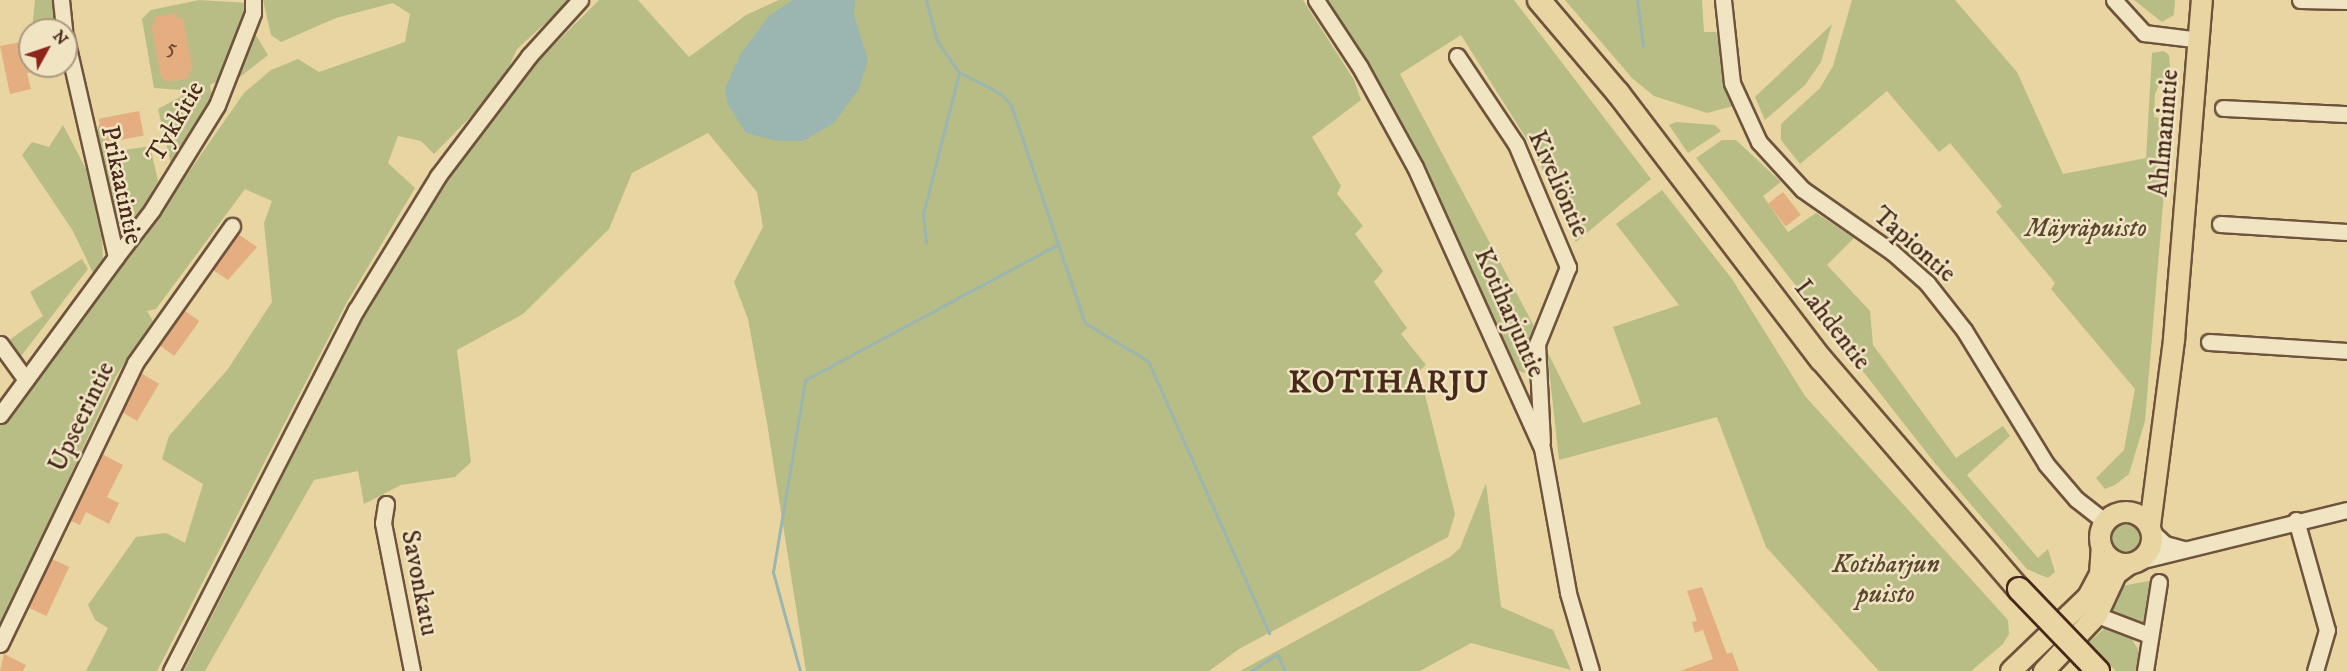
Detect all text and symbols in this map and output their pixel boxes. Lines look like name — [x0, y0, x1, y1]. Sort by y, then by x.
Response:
north arrow — [18, 18, 78, 78]
text: N — [48, 26, 72, 49]
house number: 5 — [167, 35, 177, 61]
street label: Ahlmanintie — [2144, 68, 2186, 198]
street label: Tykkitie — [140, 76, 212, 168]
street label: Prikaatintie — [93, 123, 149, 247]
street label: Kiveliöntie — [1521, 126, 1595, 242]
street label: Tapiontie — [1866, 200, 1962, 290]
park label: Mäyräpuisto — [2025, 213, 2147, 245]
street label: Kotiharjuntie — [1467, 244, 1551, 382]
street label: Lahdentie — [1787, 274, 1877, 376]
street label: Upseerintie — [42, 357, 122, 477]
district label: KOTIHARJU — [1288, 364, 1490, 402]
street label: Savonkatu — [393, 528, 445, 638]
park label: Kotiharjun puisto — [1832, 549, 1940, 610]

